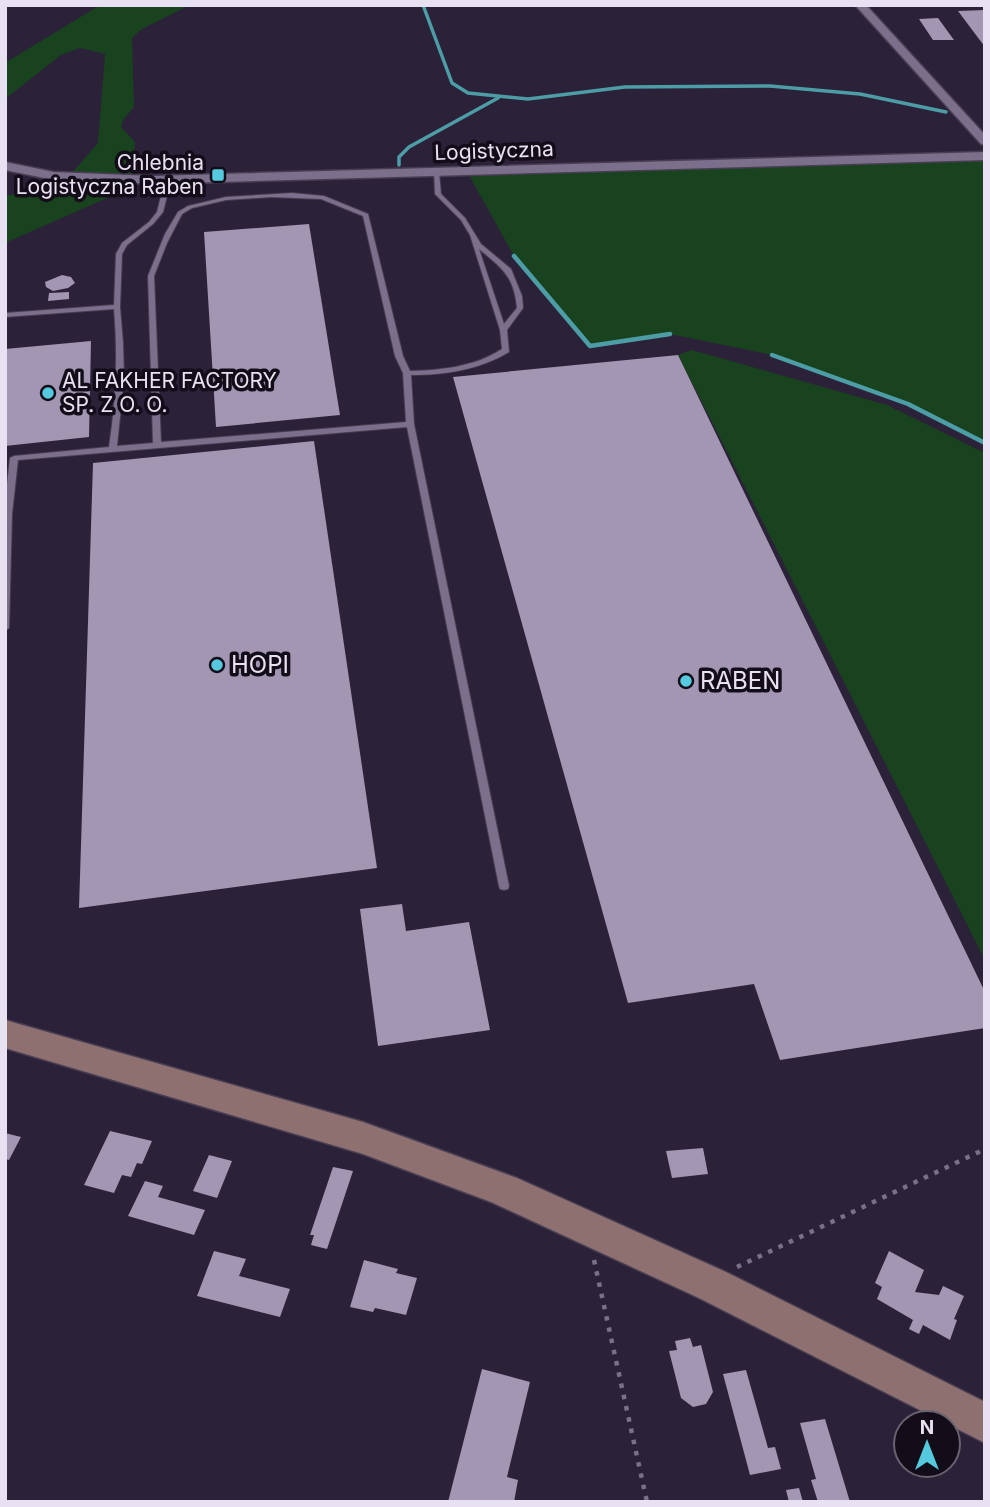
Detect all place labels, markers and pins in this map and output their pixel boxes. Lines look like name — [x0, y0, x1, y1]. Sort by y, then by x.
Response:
place label: Chlebnia Logistyczna Raben — [16, 150, 204, 199]
marker: Chlebnia Logistyczna Raben — [210, 167, 226, 183]
place label: AL FAKHER FACTORY SP. Z O. O. — [62, 368, 277, 417]
marker: AL FAKHER FACTORY SP. Z O. O. — [40, 385, 56, 401]
place label: HOPI — [231, 650, 289, 679]
marker: HOPI — [209, 657, 225, 673]
place label: RABEN — [700, 666, 780, 695]
marker: RABEN — [678, 673, 694, 689]

